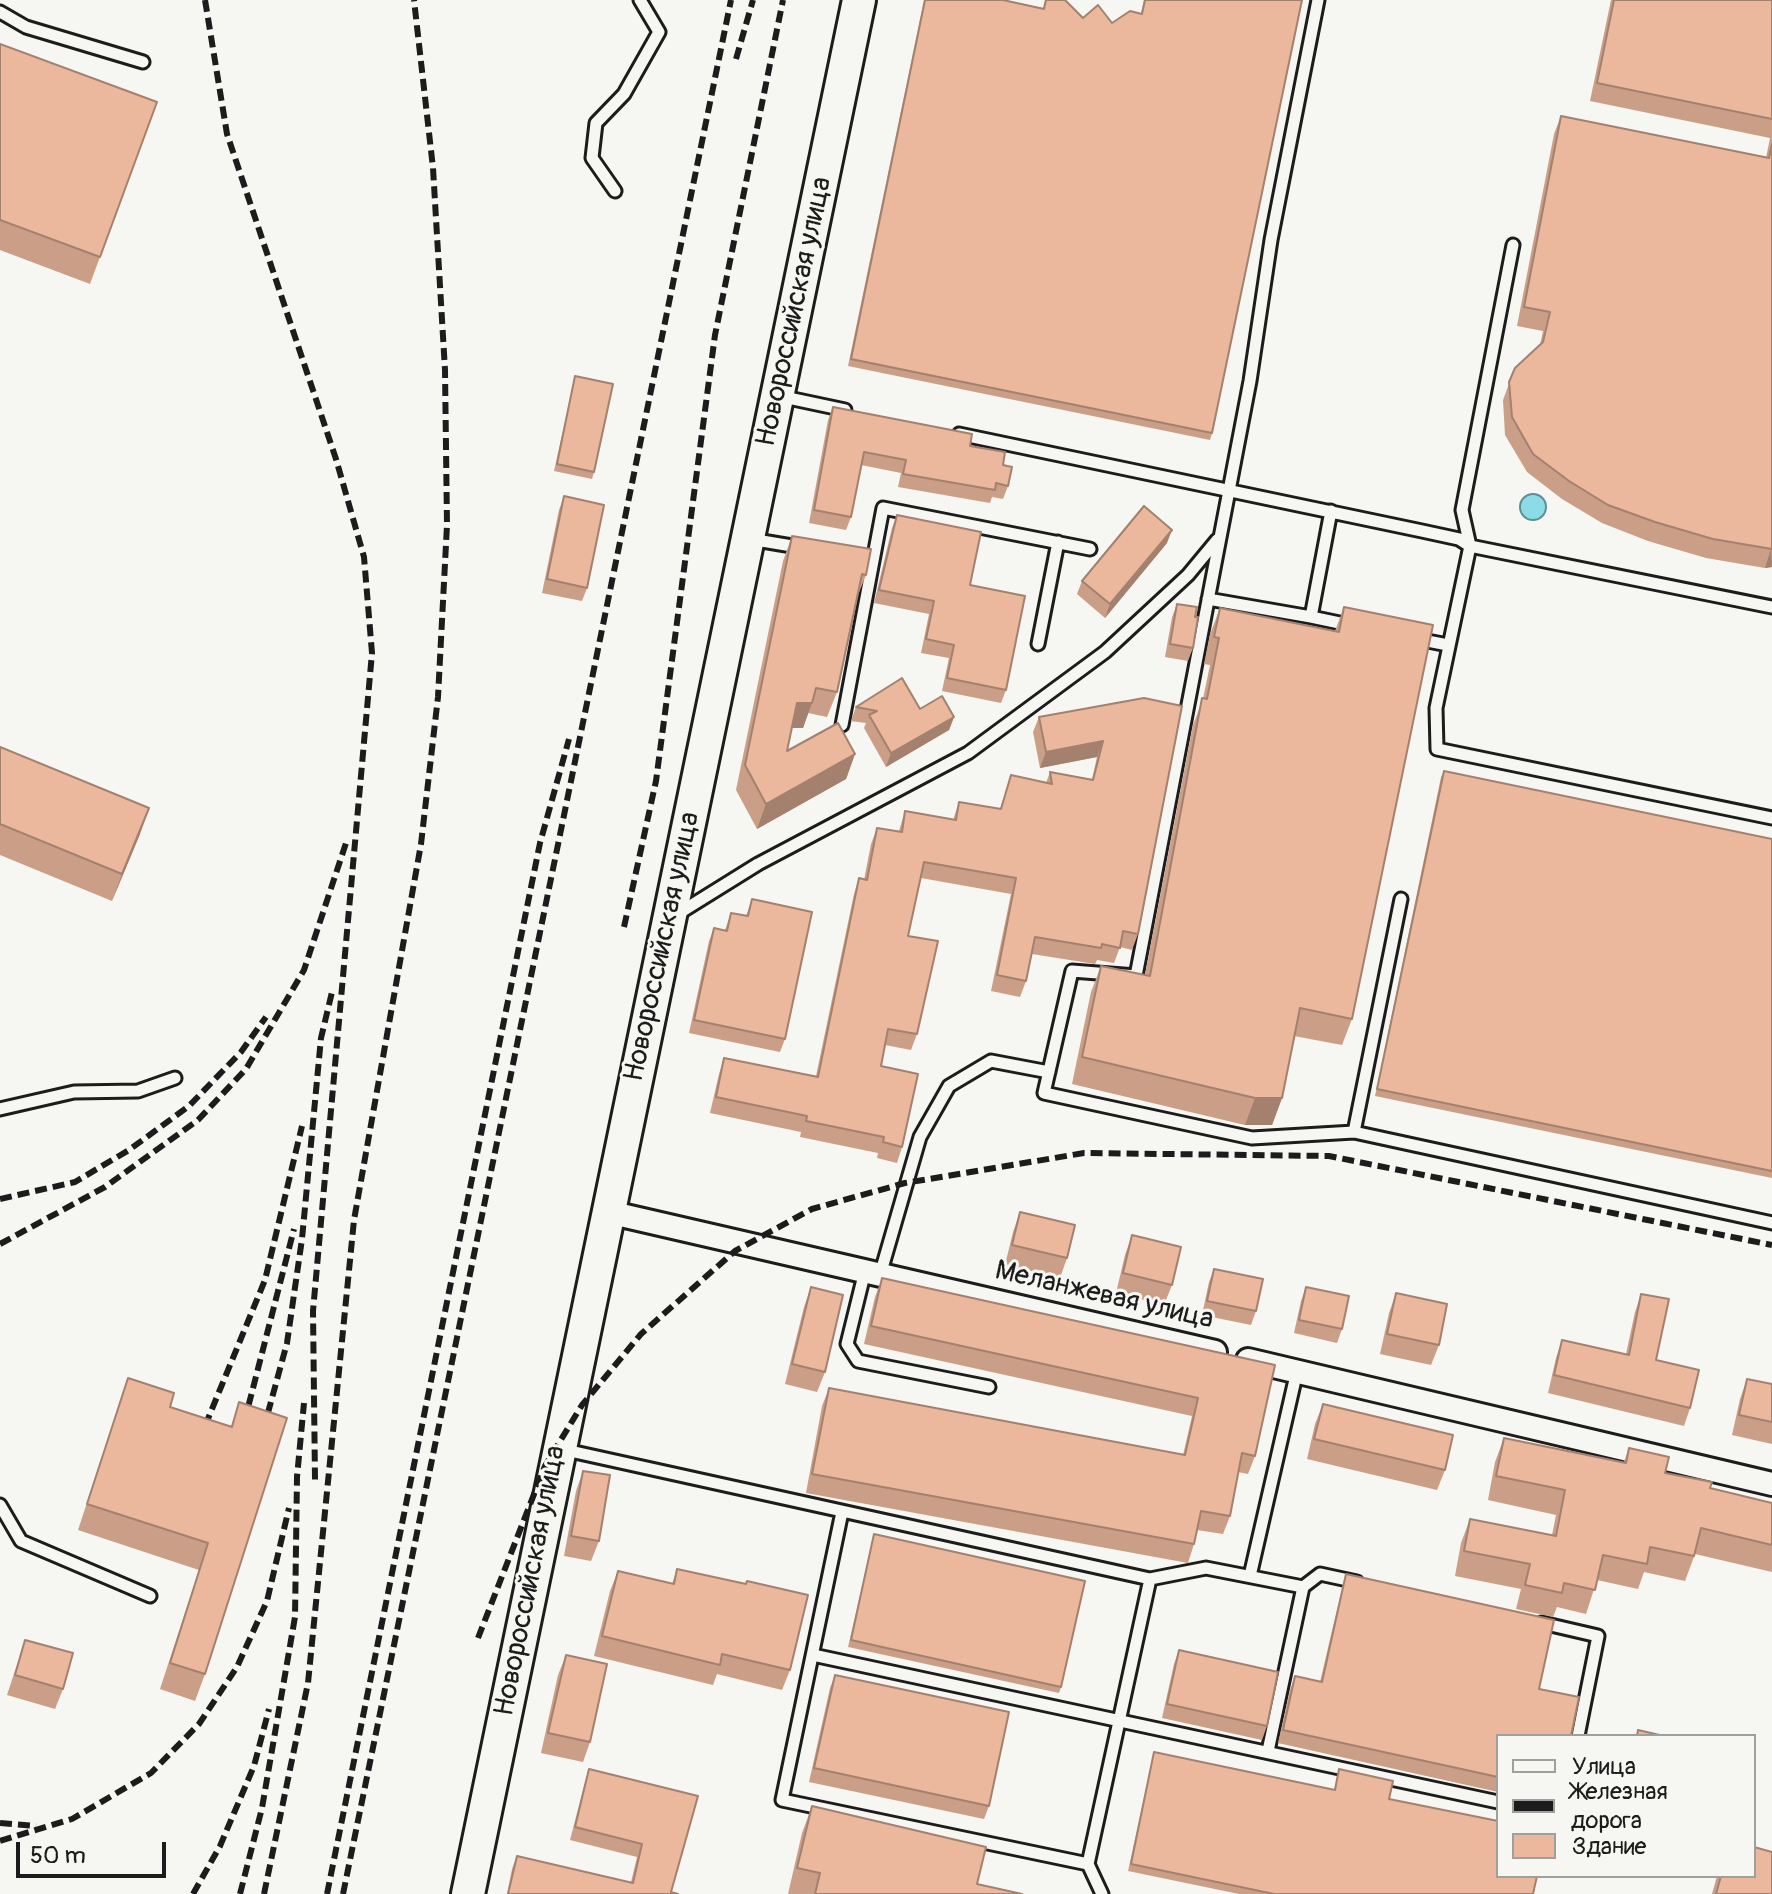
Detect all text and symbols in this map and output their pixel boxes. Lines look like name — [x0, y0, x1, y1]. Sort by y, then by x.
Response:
street label: Новороссийская улица — [750, 174, 840, 450]
street label: Новороссийская улица — [618, 809, 708, 1085]
street label: Меланжевая улица — [992, 1255, 1216, 1337]
street label: Новороссийская улица — [488, 1443, 574, 1719]
legend — [1496, 1734, 1756, 1878]
text: Улица — [1572, 1752, 1636, 1781]
text: Железная дорога — [1571, 1777, 1668, 1835]
scale bar — [20, 1826, 170, 1876]
text: Здание — [1572, 1832, 1646, 1861]
text: 50 m — [30, 1841, 86, 1870]

